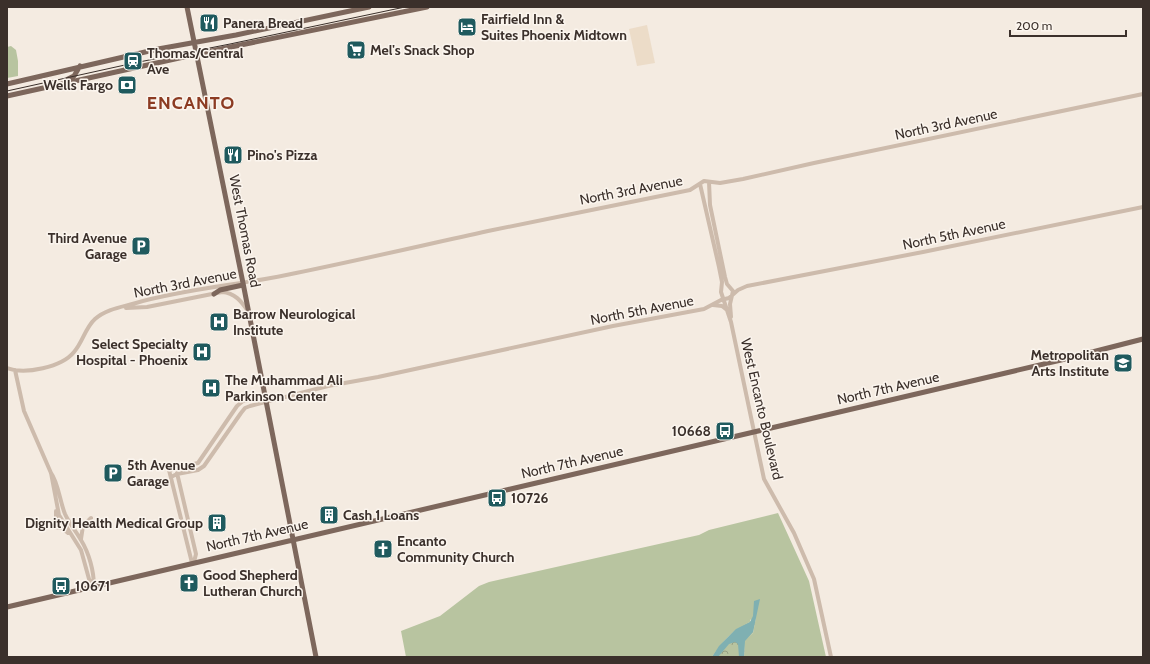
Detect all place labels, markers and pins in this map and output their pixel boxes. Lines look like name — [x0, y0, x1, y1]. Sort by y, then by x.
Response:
place label: Fairfield Inn & Suites Phoenix Midtown — [481, 10, 627, 44]
restaurant icon: Panera Bread — [198, 12, 220, 34]
place label: Panera Bread — [223, 14, 303, 32]
hotel icon: Fairfield Inn & Suites Phoenix Midtown — [456, 16, 478, 38]
supermarket icon: Mel's Snack Shop — [345, 39, 367, 61]
place label: Mel's Snack Shop — [370, 41, 475, 59]
place label: Thomas/Central Ave — [147, 44, 244, 78]
station icon: Thomas/Central Ave — [122, 50, 144, 72]
bank icon: Wells Fargo — [116, 74, 138, 96]
place label: Wells Fargo — [43, 76, 113, 94]
restaurant icon: Pino's Pizza — [222, 144, 244, 166]
place label: Pino's Pizza — [247, 146, 317, 164]
place label: Third Avenue Garage — [48, 229, 127, 263]
parking icon: Third Avenue Garage — [130, 235, 152, 257]
place label: Barrow Neurological Institute — [233, 305, 356, 339]
hospital icon: Barrow Neurological Institute — [208, 311, 230, 333]
place label: Select Specialty Hospital - Phoenix — [76, 335, 188, 369]
hospital icon: Select Specialty Hospital - Phoenix — [191, 341, 213, 363]
place label: Metropolitan Arts Institute — [1030, 346, 1109, 380]
school or university icon: Metropolitan Arts Institute — [1112, 352, 1134, 374]
place label: The Muhammad Ali Parkinson Center — [225, 371, 343, 405]
hospital icon: The Muhammad Ali Parkinson Center — [200, 377, 222, 399]
bus stop icon: 10668 — [714, 420, 736, 442]
place label: 10668 — [672, 422, 711, 440]
place label: 5th Avenue Garage — [127, 456, 195, 490]
parking icon: 5th Avenue Garage — [102, 462, 124, 484]
bus stop icon: 10726 — [486, 487, 508, 509]
place label: 10726 — [511, 489, 549, 507]
building icon: Cash 1 Loans — [318, 504, 340, 526]
place label: Cash 1 Loans — [343, 506, 419, 524]
building icon: Dignity Health Medical Group — [206, 512, 228, 534]
place label: Dignity Health Medical Group — [25, 514, 203, 532]
place label: Encanto Community Church — [397, 532, 514, 566]
church icon: Encanto Community Church — [372, 538, 394, 560]
place label: Good Shepherd Lutheran Church — [203, 566, 302, 600]
church icon: Good Shepherd Lutheran Church — [178, 572, 200, 594]
bus stop icon: 10671 — [50, 575, 72, 597]
place label: 10671 — [75, 577, 110, 595]

